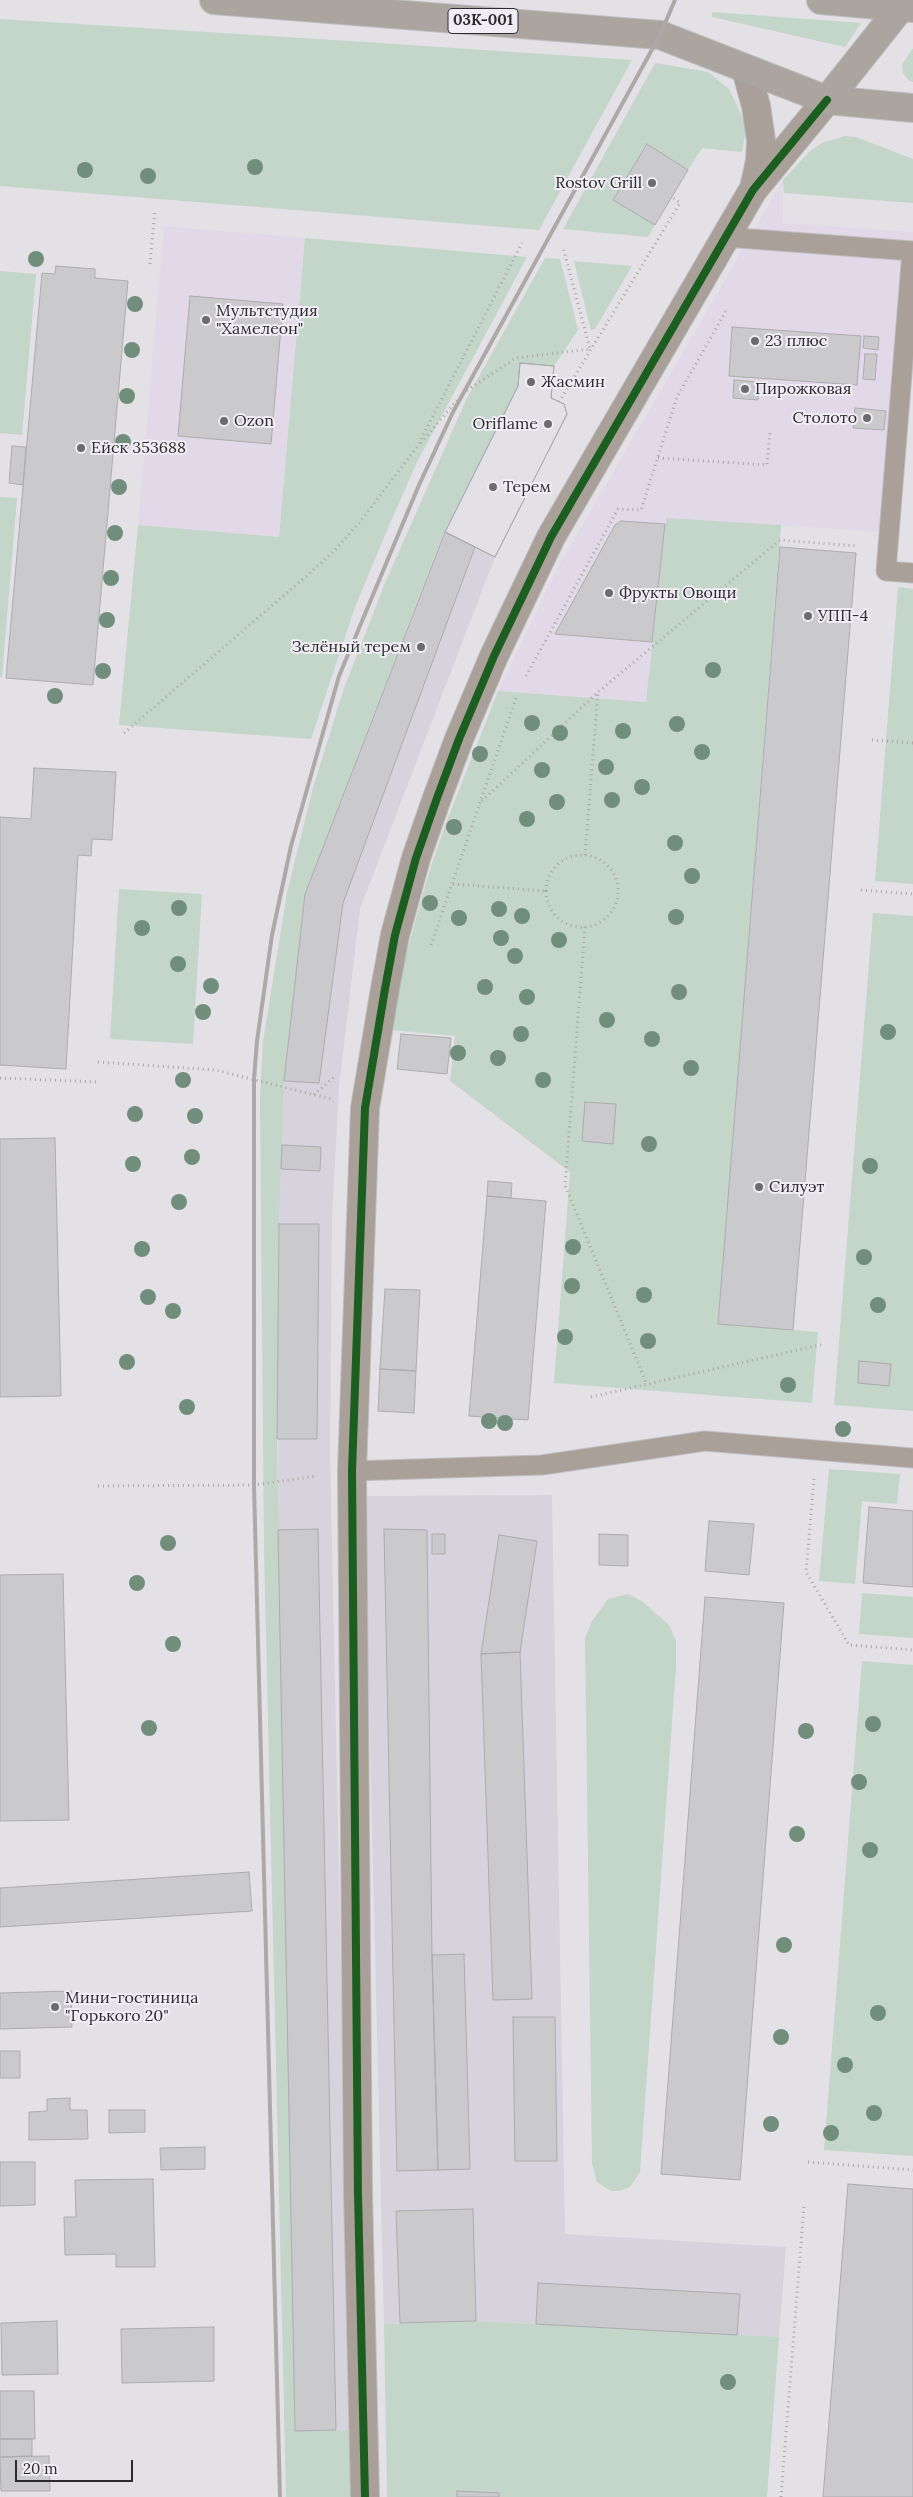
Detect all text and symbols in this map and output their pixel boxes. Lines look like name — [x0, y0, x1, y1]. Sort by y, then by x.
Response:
road number: 03К-001 — [448, 8, 518, 34]
place label: Rostov Grill — [555, 173, 642, 193]
marker: Rostov Grill — [646, 177, 658, 189]
place label: Мультстудия "Хамелеон" — [216, 301, 318, 339]
marker: Мультстудия "Хамелеон" — [200, 314, 212, 326]
place label: 23 плюс — [765, 331, 827, 351]
marker: 23 плюс — [749, 335, 761, 347]
place label: Жасмин — [541, 372, 605, 392]
marker: Жасмин — [525, 376, 537, 388]
place label: Пирожковая — [755, 379, 852, 399]
marker: Пирожковая — [739, 383, 751, 395]
place label: Столото — [792, 408, 857, 428]
place label: Ozon — [234, 411, 274, 431]
marker: Столото — [861, 412, 873, 424]
place label: Oriflame — [472, 414, 538, 434]
marker: Ozon — [218, 415, 230, 427]
marker: Oriflame — [542, 418, 554, 430]
place label: Ейск 353688 — [91, 438, 186, 458]
marker: Ейск 353688 — [75, 442, 87, 454]
place label: Терем — [503, 477, 551, 497]
marker: Терем — [487, 481, 499, 493]
place label: Фрукты Овощи — [619, 583, 736, 603]
marker: Фрукты Овощи — [603, 587, 615, 599]
place label: УПП-4 — [818, 606, 868, 626]
marker: УПП-4 — [802, 610, 814, 622]
place label: Зелёный терем — [292, 637, 411, 657]
marker: Зелёный терем — [415, 641, 427, 653]
place label: Силуэт — [769, 1177, 824, 1197]
marker: Силуэт — [753, 1181, 765, 1193]
place label: Мини-гостиница "Горького 20" — [65, 1988, 198, 2026]
marker: Мини-гостиница "Горького 20" — [49, 2001, 61, 2013]
scale bar — [18, 2450, 135, 2482]
text: 20 m — [23, 2459, 58, 2478]

